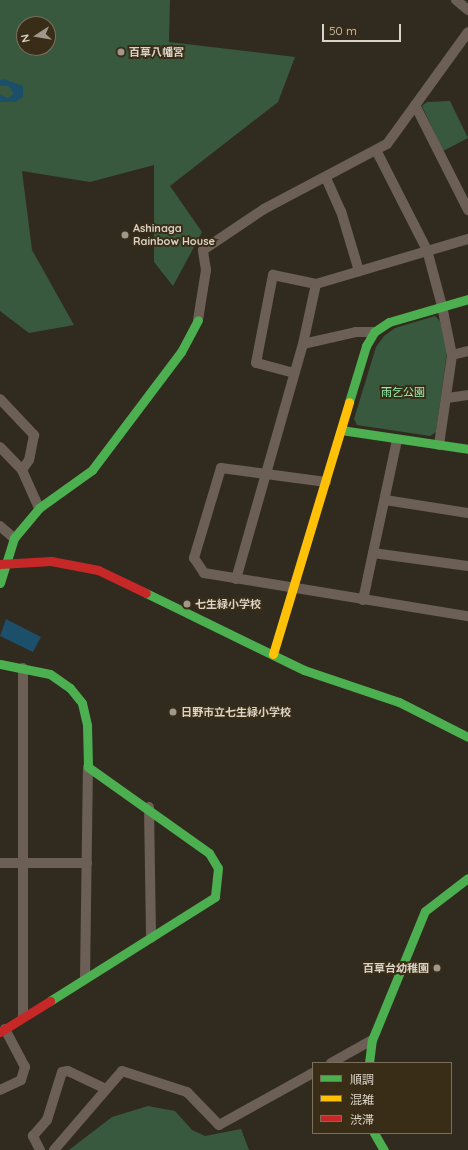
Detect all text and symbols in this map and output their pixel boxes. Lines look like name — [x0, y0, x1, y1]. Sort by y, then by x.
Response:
north arrow — [16, 16, 56, 56]
scale bar — [324, 16, 403, 42]
text: 50 m — [329, 23, 357, 38]
text: N — [18, 33, 33, 44]
place label: 百草八幡宮 — [129, 45, 184, 59]
marker: 百草八幡宮 — [116, 47, 126, 57]
place label: Ashinaga Rainbow House — [133, 222, 215, 248]
marker: Ashinaga Rainbow House — [120, 230, 130, 240]
park label: 雨乞公園 — [381, 385, 425, 399]
place label: 七生緑小学校 — [195, 597, 261, 611]
marker: 七生緑小学校 — [182, 599, 192, 609]
place label: 日野市立七生緑小学校 — [181, 705, 291, 719]
marker: 日野市立七生緑小学校 — [168, 707, 178, 717]
place label: 百草台幼稚園 — [363, 961, 429, 975]
marker: 百草台幼稚園 — [432, 963, 442, 973]
legend — [312, 1062, 452, 1134]
text: 順調 — [350, 1072, 374, 1087]
text: 混雑 — [350, 1092, 374, 1107]
text: 渋滞 — [350, 1112, 374, 1127]

